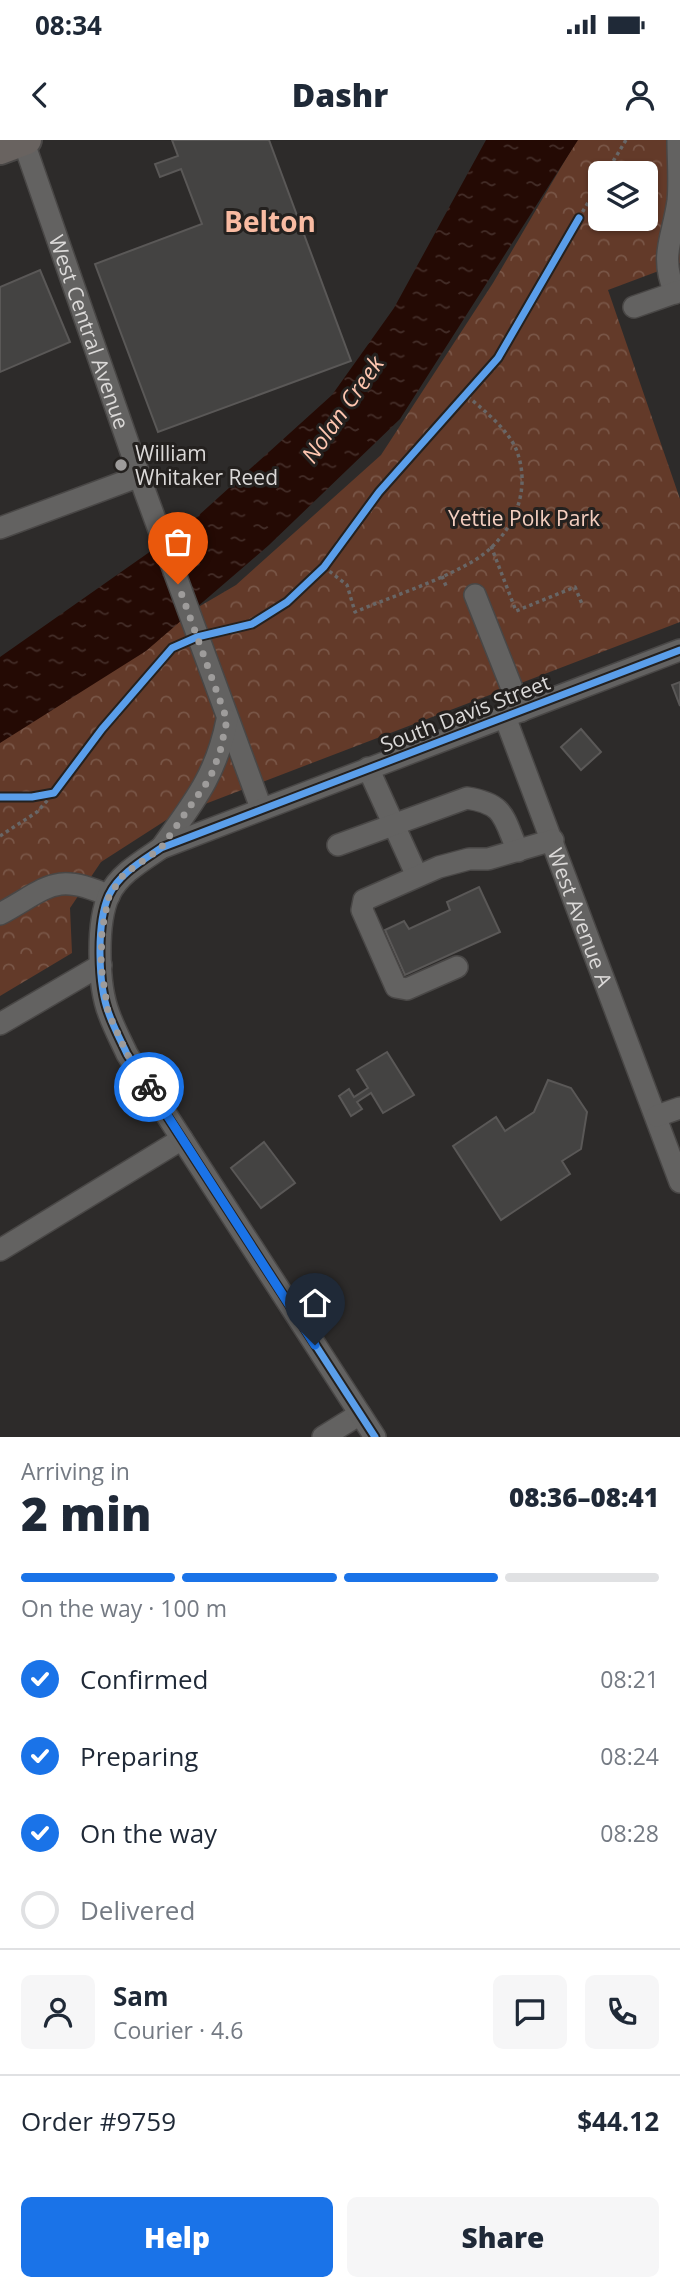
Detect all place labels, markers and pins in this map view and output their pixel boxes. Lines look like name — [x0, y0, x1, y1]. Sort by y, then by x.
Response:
place label: William Whitaker Reed — [135, 439, 278, 491]
marker: William Whitaker Reed — [113, 457, 129, 473]
pin — [148, 512, 208, 584]
pin — [285, 1273, 345, 1345]

